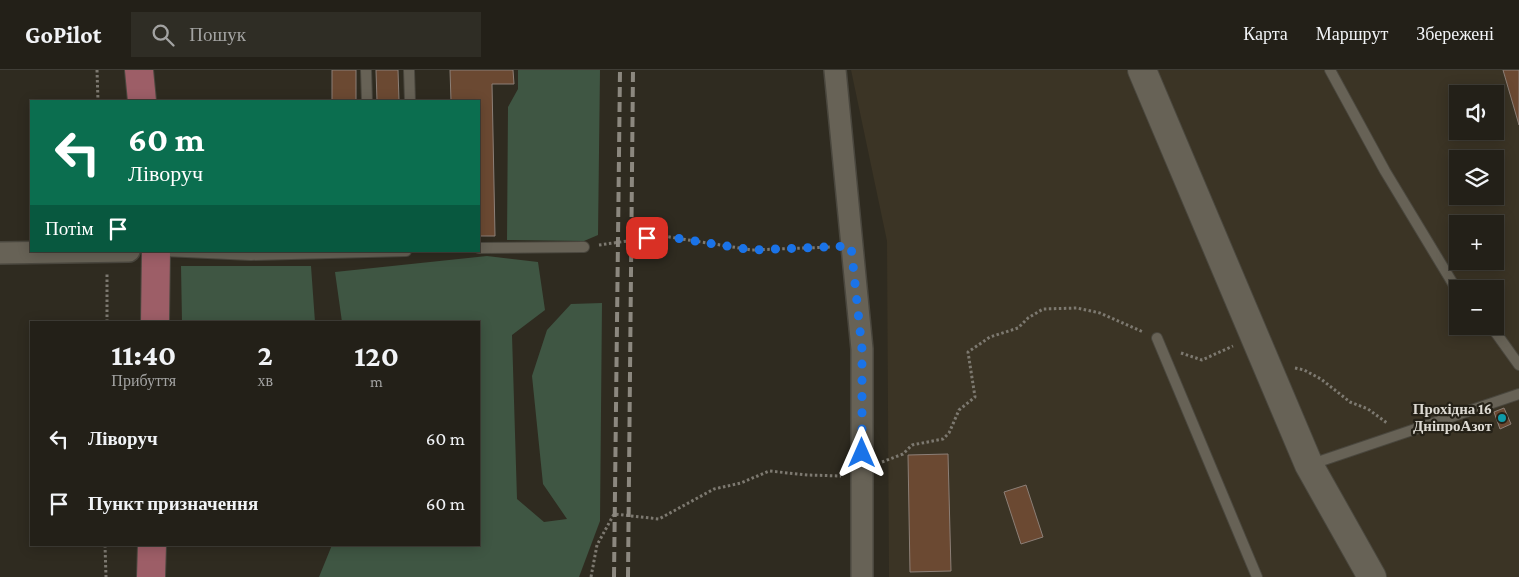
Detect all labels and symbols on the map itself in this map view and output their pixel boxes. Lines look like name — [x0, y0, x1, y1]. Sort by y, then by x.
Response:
pin — [626, 217, 668, 259]
place label: Прохідна 16 ДніпроАзот — [1413, 401, 1493, 434]
marker: Прохідна 16 ДніпроАзот — [1496, 412, 1508, 424]
position arrow — [835, 426, 887, 478]

